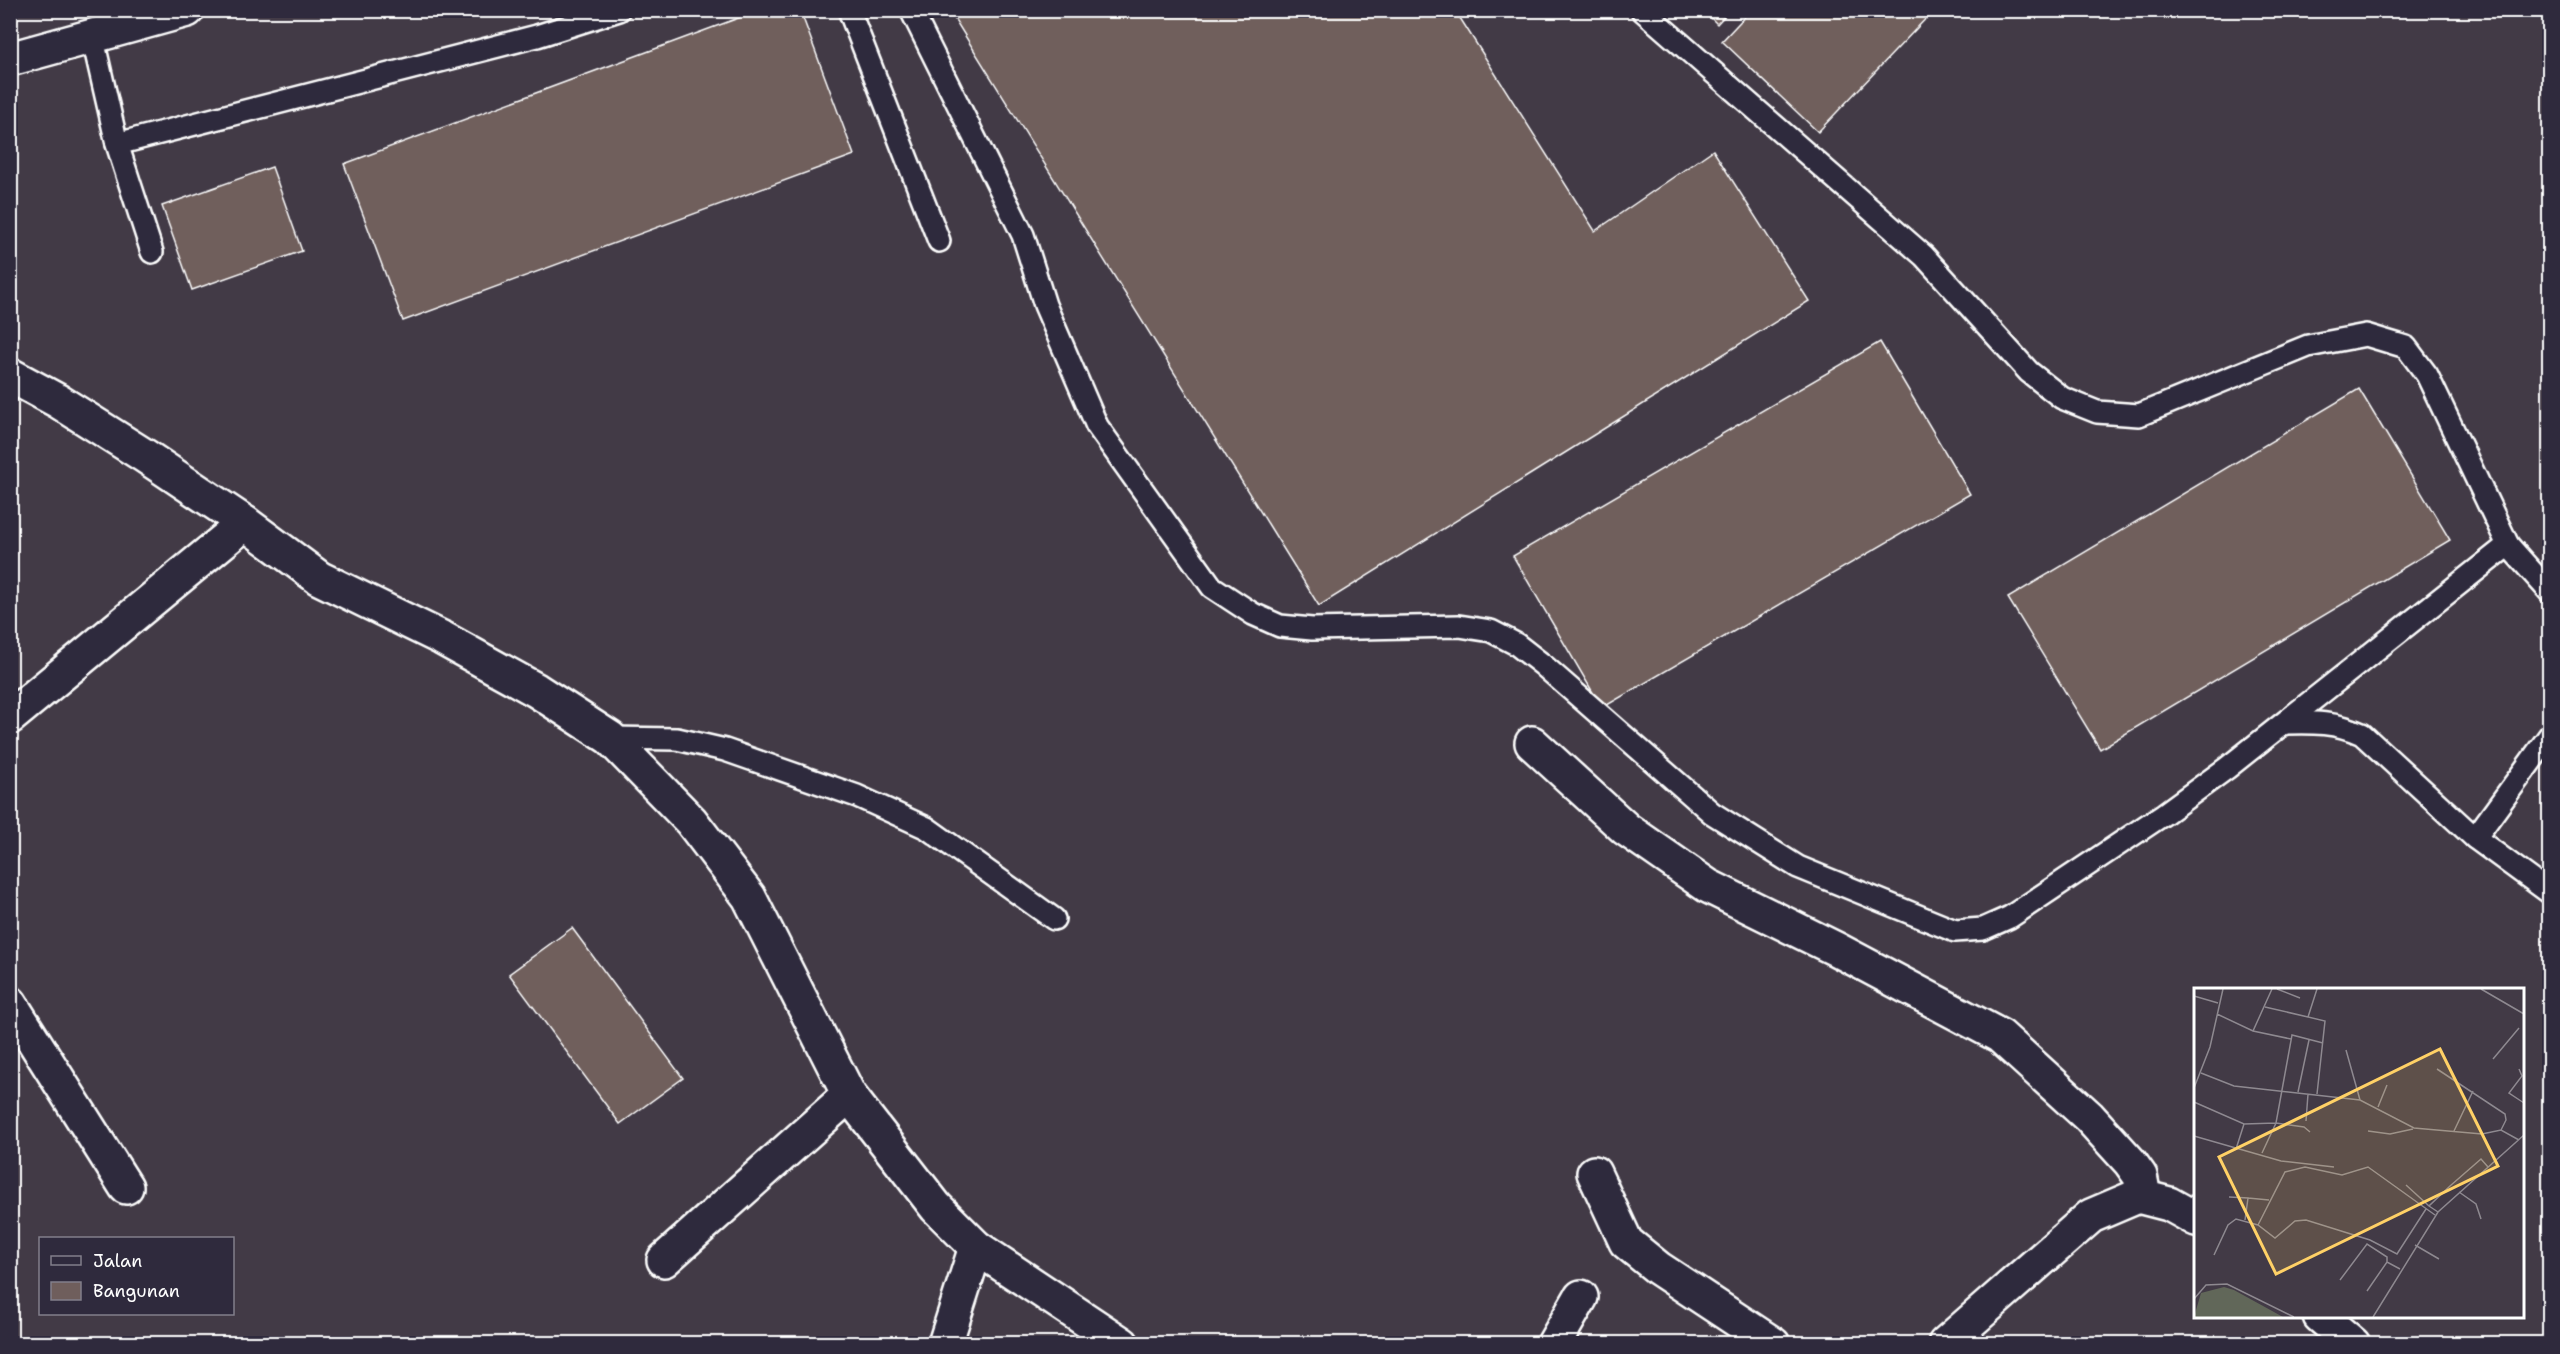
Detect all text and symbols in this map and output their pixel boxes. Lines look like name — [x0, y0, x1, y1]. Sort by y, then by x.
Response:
inset map — [2194, 988, 2524, 1318]
legend — [39, 1237, 234, 1315]
text: Jalan — [93, 1249, 142, 1273]
text: Bangunan — [93, 1279, 180, 1303]

